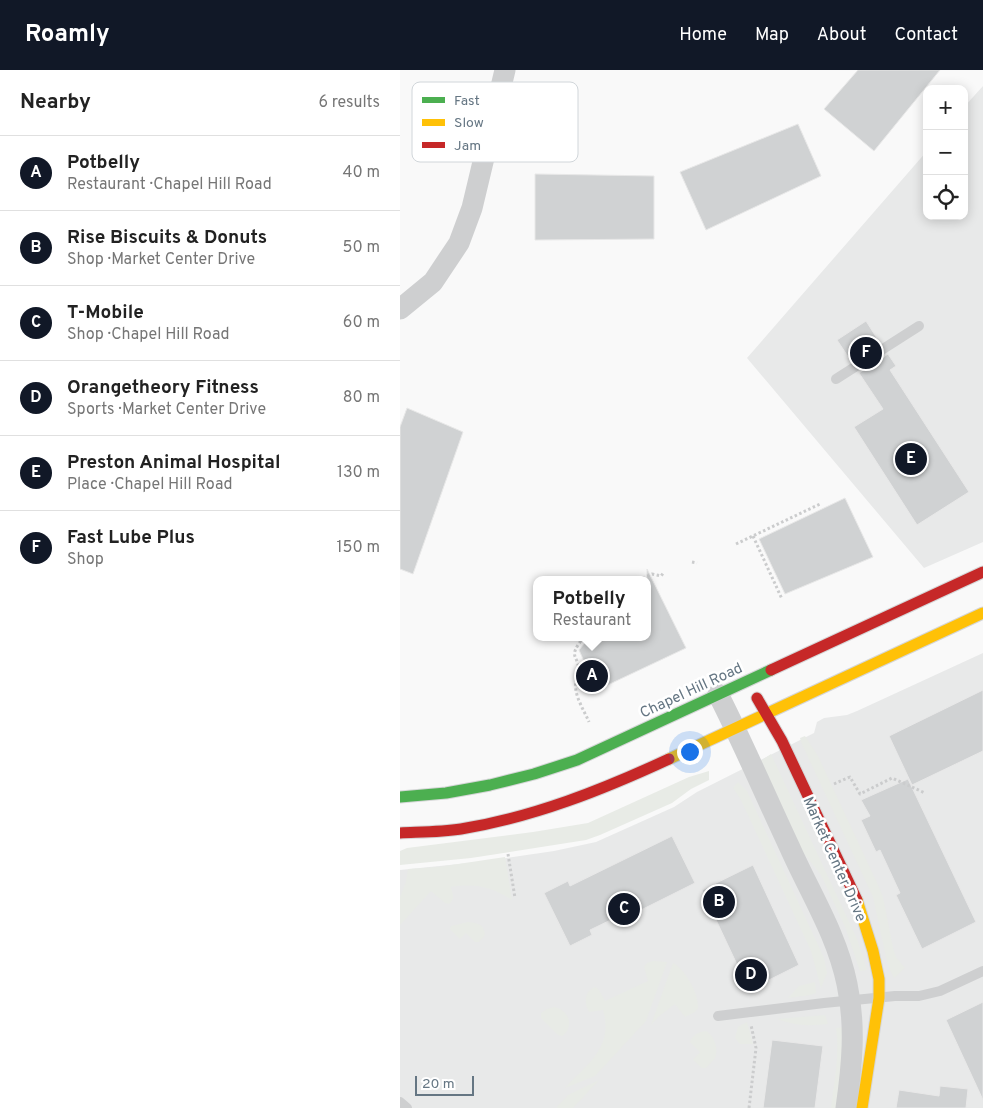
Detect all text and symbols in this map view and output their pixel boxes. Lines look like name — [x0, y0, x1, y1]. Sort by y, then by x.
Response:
text: Roamly — [25, 20, 110, 50]
text: Home — [679, 24, 727, 47]
text: Map — [755, 24, 789, 47]
text: About — [817, 24, 866, 47]
text: Contact — [894, 24, 958, 47]
legend — [412, 82, 578, 162]
map controls — [923, 85, 968, 220]
button: + — [923, 85, 968, 130]
text: Nearby — [20, 89, 91, 116]
text: 6 results — [318, 93, 380, 113]
text: Fast — [454, 93, 480, 110]
text: Slow — [454, 115, 484, 132]
button: − — [923, 130, 968, 175]
text: Jam — [454, 138, 481, 155]
text: Potbelly — [67, 151, 140, 175]
text: A — [30, 163, 42, 183]
text: 40 m — [342, 163, 380, 183]
text: Restaurant · Chapel Hill Road — [67, 175, 272, 195]
button: locate — [923, 175, 968, 220]
text: Rise Biscuits & Donuts — [67, 226, 267, 250]
text: B — [30, 238, 42, 258]
text: 50 m — [343, 238, 380, 258]
text: Shop · Market Center Drive — [67, 250, 255, 270]
text: T-Mobile — [67, 301, 144, 325]
text: C — [31, 313, 41, 333]
text: 60 m — [343, 313, 380, 333]
text: Shop · Chapel Hill Road — [67, 325, 230, 345]
pin: F — [850, 334, 882, 372]
text: Orangetheory Fitness — [67, 376, 259, 400]
text: D — [30, 388, 42, 408]
text: 80 m — [343, 388, 380, 408]
text: Sports · Market Center Drive — [67, 400, 266, 420]
pin: E — [895, 440, 927, 478]
text: Preston Animal Hospital — [67, 451, 280, 475]
text: E — [31, 463, 41, 483]
text: 130 m — [337, 463, 380, 483]
text: Place · Chapel Hill Road — [67, 475, 233, 495]
text: Fast Lube Plus — [67, 526, 195, 550]
text: F — [31, 538, 41, 558]
text: 150 m — [337, 538, 380, 558]
text: Shop — [67, 550, 104, 570]
popup — [533, 576, 651, 641]
text: Potbelly — [553, 587, 626, 611]
text: Restaurant — [553, 611, 631, 631]
pin: A — [576, 657, 608, 695]
street label: Chapel Hill Road — [637, 659, 746, 723]
your location — [677, 739, 703, 765]
street label: Market Center Drive — [798, 794, 870, 925]
pin: B — [703, 883, 735, 921]
pin: C — [608, 890, 640, 928]
pin: D — [735, 956, 767, 994]
scale bar — [415, 1073, 474, 1096]
text: 20 m — [422, 1076, 455, 1093]

